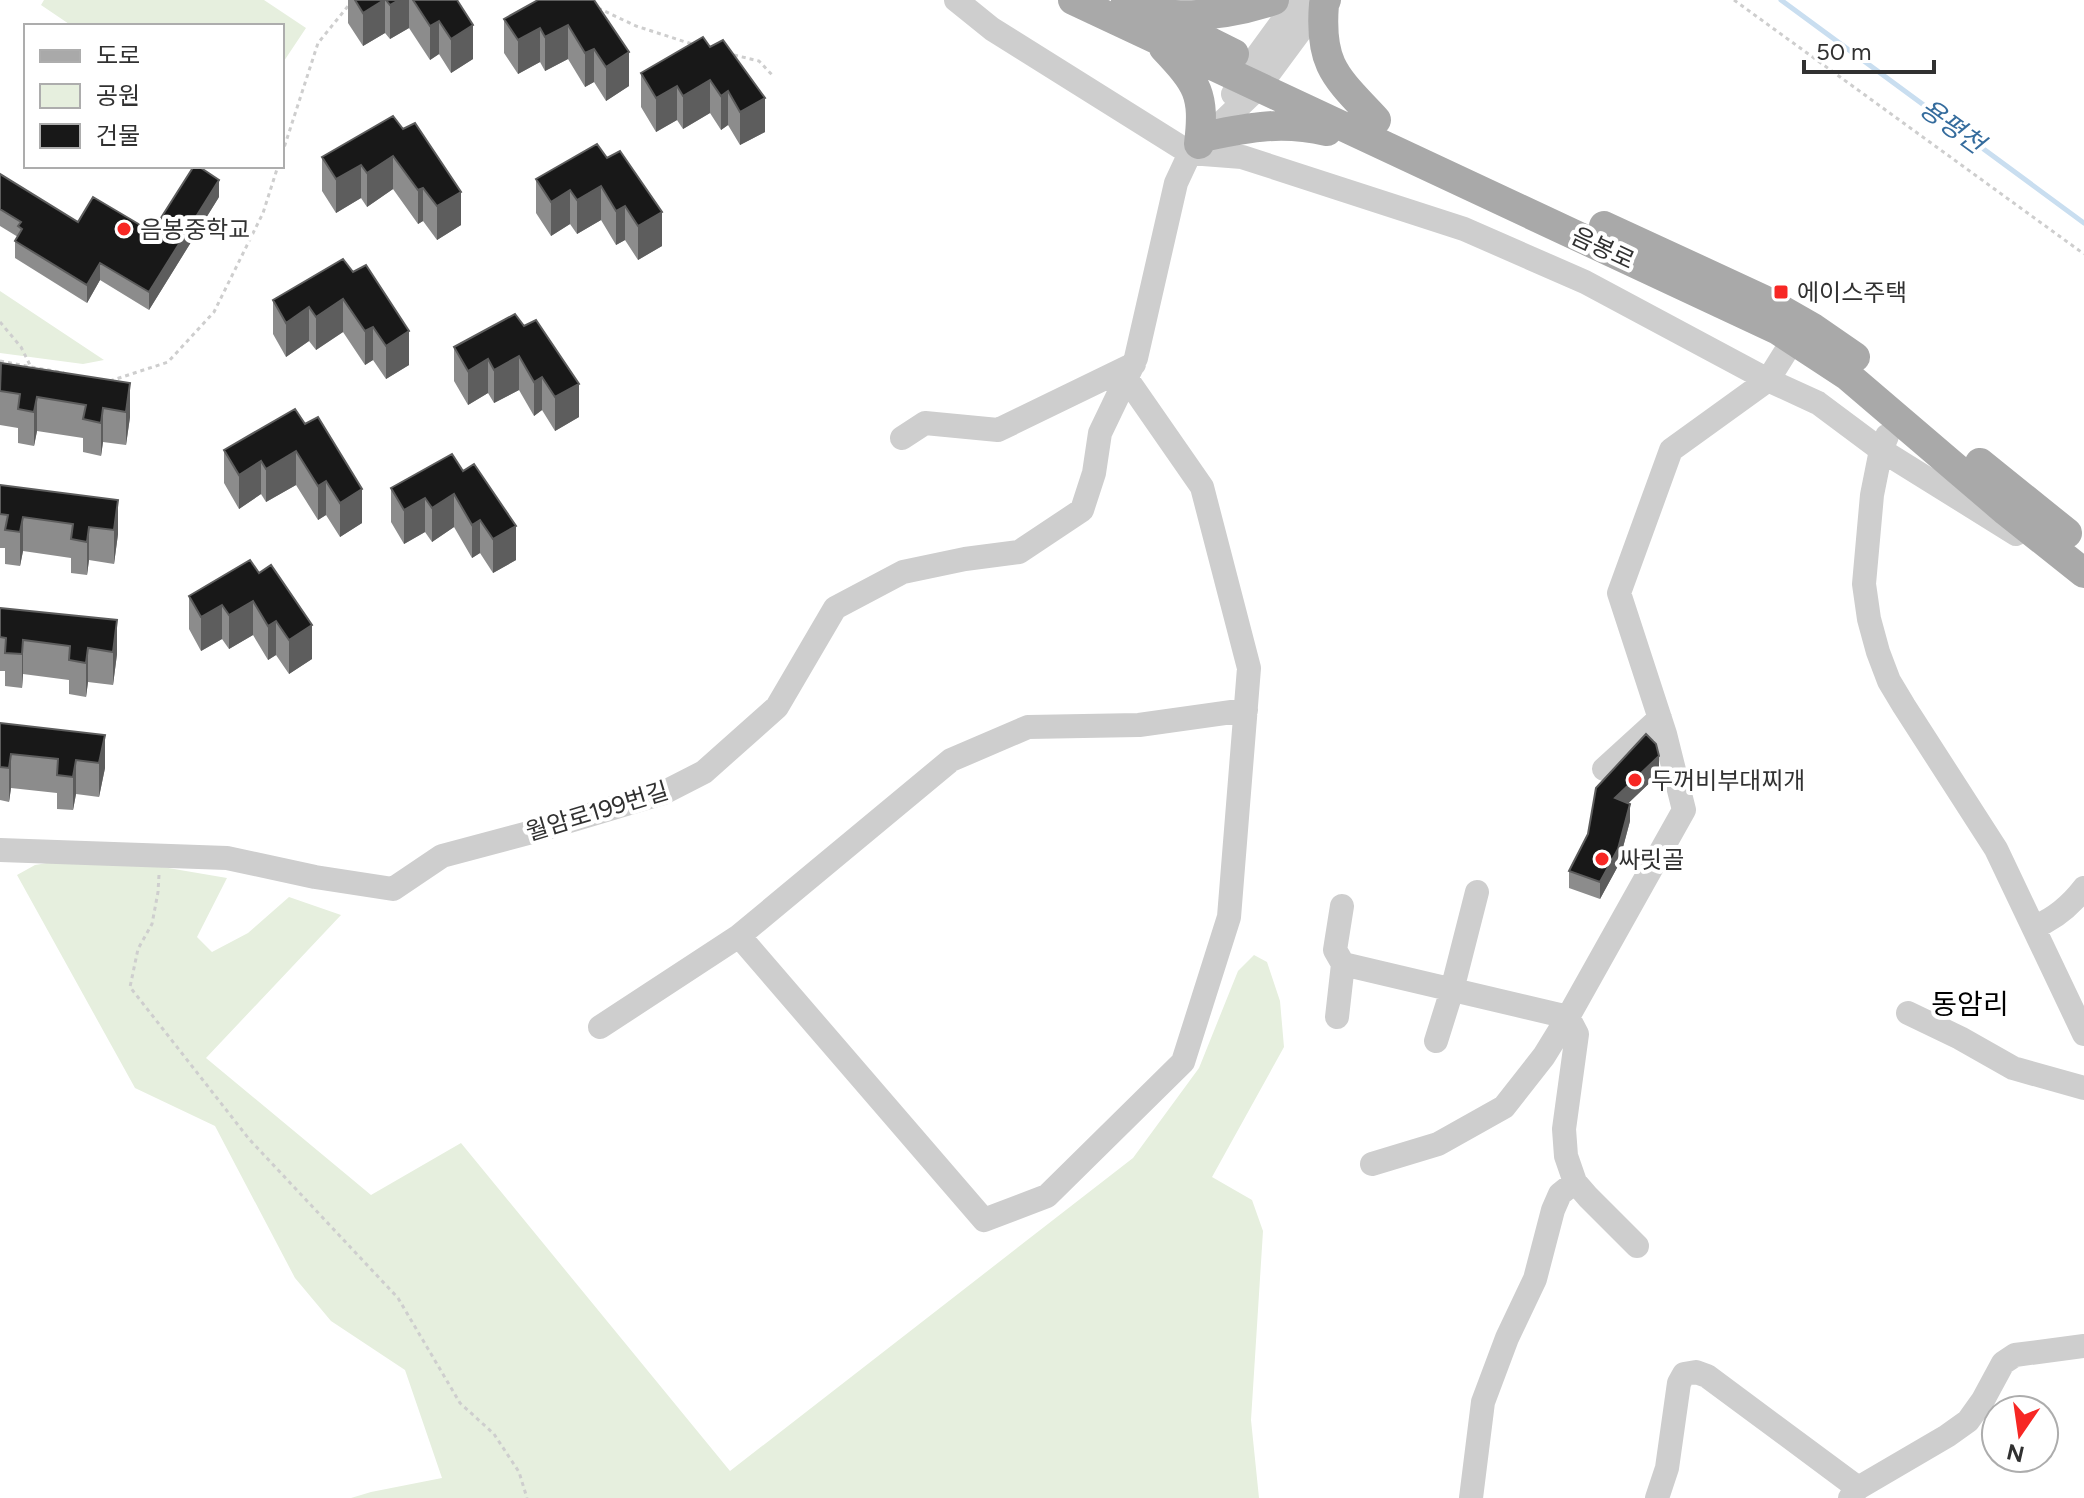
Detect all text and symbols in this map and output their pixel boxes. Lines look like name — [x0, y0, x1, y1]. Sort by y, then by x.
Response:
legend — [24, 24, 284, 168]
scale bar — [1804, 24, 1934, 74]
text: 50 m — [1816, 37, 1872, 66]
text: 도로 — [96, 41, 140, 70]
text: 공원 — [96, 81, 140, 110]
water label: 용평천 — [1914, 92, 1993, 162]
text: 건물 — [96, 121, 140, 150]
place label: 음봉중학교 — [140, 215, 250, 244]
marker: 음봉중학교 — [115, 220, 133, 238]
street label: 음봉로 — [1567, 221, 1639, 275]
place label: 에이스주택 — [1797, 278, 1907, 307]
marker: 에이스주택 — [1772, 283, 1790, 301]
place label: 두꺼비부대찌개 — [1651, 766, 1806, 795]
marker: 두꺼비부대찌개 — [1626, 771, 1644, 789]
street label: 월암로199번길 — [522, 776, 672, 846]
place label: 싸릿골 — [1618, 845, 1684, 874]
marker: 싸릿골 — [1593, 850, 1611, 868]
district label: 동암리 — [1931, 987, 2009, 1021]
north arrow — [1980, 1394, 2060, 1474]
text: N — [2004, 1438, 2027, 1468]

